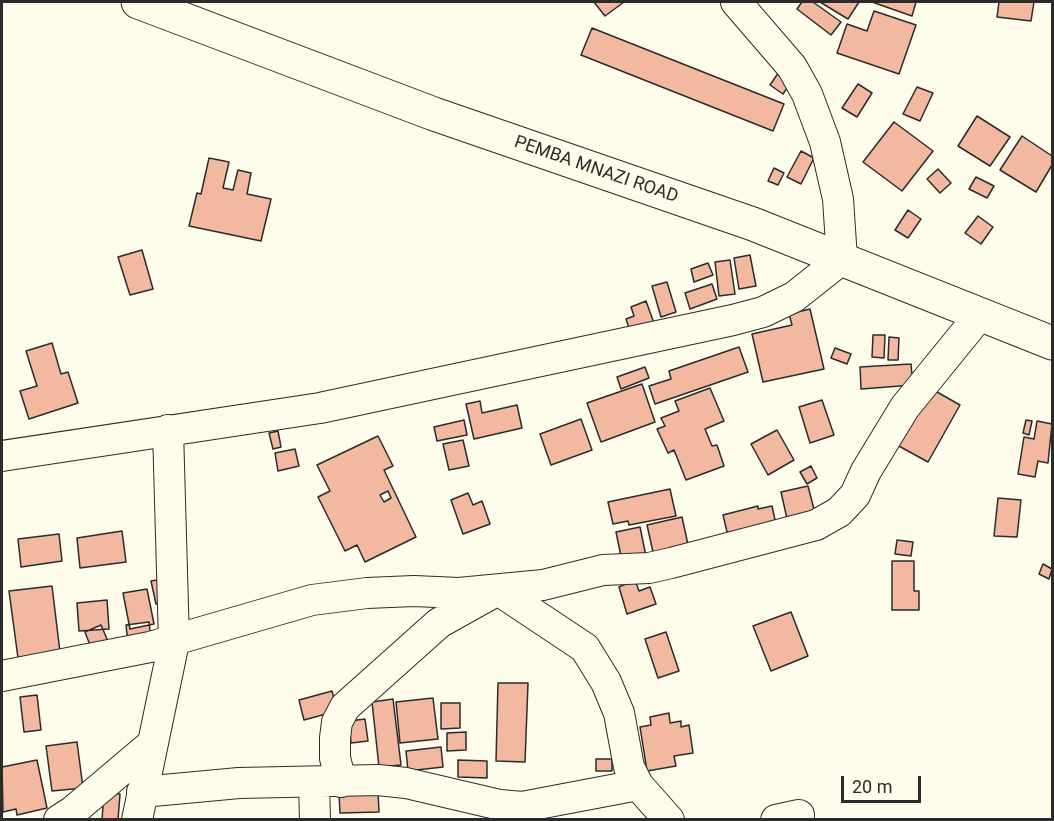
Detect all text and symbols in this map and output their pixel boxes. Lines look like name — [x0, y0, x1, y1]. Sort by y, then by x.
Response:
street label: PEMBA MNAZI ROAD — [511, 132, 681, 208]
scale bar — [844, 764, 924, 802]
text: 20 m — [852, 776, 892, 797]

